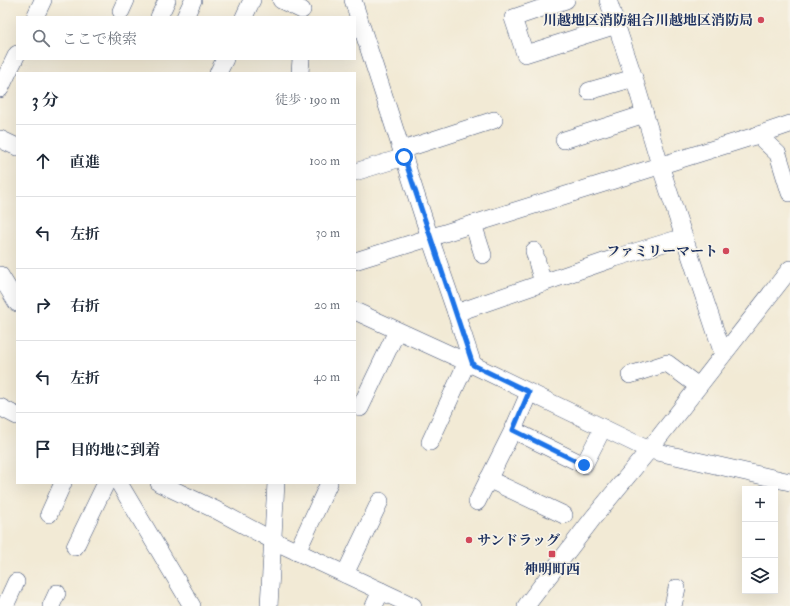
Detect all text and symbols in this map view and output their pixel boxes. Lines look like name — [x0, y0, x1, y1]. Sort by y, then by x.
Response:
place label: 川越地区消防組合川越地区消防局 — [543, 12, 753, 29]
marker: 川越地区消防組合川越地区消防局 — [756, 15, 766, 25]
search box — [16, 16, 356, 60]
icon: search — [30, 27, 52, 49]
text: ここで検索 — [62, 30, 137, 49]
text: 3 分 — [32, 90, 59, 111]
text: 徒歩 · 190 m — [275, 92, 340, 108]
route start — [395, 148, 413, 166]
icon: ahead — [32, 150, 54, 172]
text: 直進 — [70, 153, 100, 172]
text: 100 m — [309, 153, 340, 169]
icon: left — [32, 222, 54, 244]
text: 左折 — [70, 225, 100, 244]
text: 30 m — [316, 225, 340, 241]
place label: ファミリーマート — [606, 243, 718, 260]
marker: ファミリーマート — [721, 246, 731, 256]
icon: right — [32, 294, 54, 316]
text: 右折 — [70, 297, 100, 316]
text: 20 m — [314, 297, 340, 313]
icon: left — [32, 366, 54, 388]
text: 左折 — [70, 369, 100, 388]
text: 40 m — [314, 369, 340, 385]
icon: arrive — [32, 438, 54, 460]
text: 目的地に到着 — [70, 441, 160, 460]
route end — [575, 456, 593, 474]
map controls — [742, 486, 778, 594]
button: + — [742, 486, 778, 522]
button: − — [742, 522, 778, 558]
place label: サンドラッグ — [477, 532, 560, 549]
marker: サンドラッグ — [464, 535, 474, 545]
marker: 神明町西 — [547, 549, 557, 559]
button: layers — [742, 558, 778, 594]
place label: 神明町西 — [524, 561, 580, 578]

